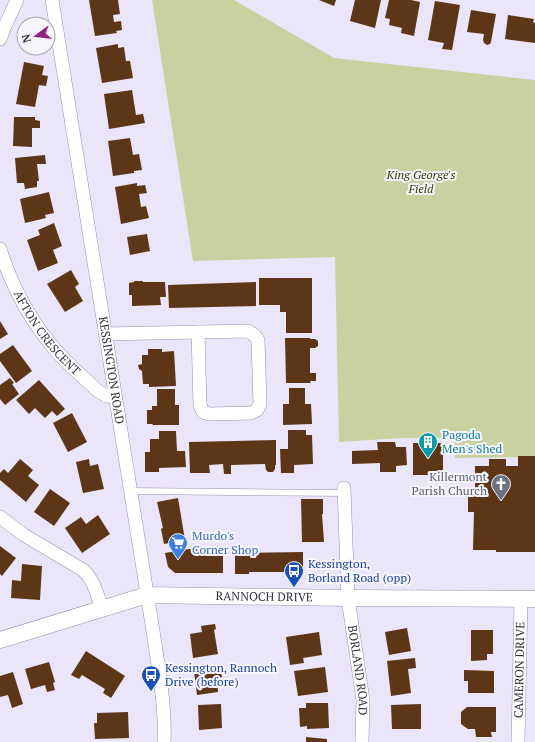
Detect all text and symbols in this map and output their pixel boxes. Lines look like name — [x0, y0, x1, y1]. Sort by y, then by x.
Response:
north arrow — [16, 16, 56, 56]
text: N — [18, 32, 34, 44]
park label: King George's Field — [386, 167, 455, 196]
street label: AFTON CRESCENT — [11, 288, 84, 378]
street label: KESSINGTON ROAD — [96, 315, 128, 425]
place label: Pagoda Men's Shed — [442, 427, 503, 456]
building icon: Pagoda Men's Shed — [417, 431, 439, 459]
place label: Killermont Parish Church — [412, 469, 488, 498]
church icon: Killermont Parish Church — [490, 473, 512, 501]
place label: Murdo's Corner Shop — [192, 528, 258, 557]
supermarket icon: Murdo's Corner Shop — [167, 532, 189, 560]
place label: Kessington, Borland Road (opp) — [308, 556, 411, 585]
bus stop icon: Kessington, Borland Road (opp) — [283, 560, 305, 588]
street label: RANNOCH DRIVE — [215, 588, 313, 604]
street label: CAMERON DRIVE — [510, 622, 528, 718]
street label: BORLAND ROAD — [345, 624, 371, 716]
place label: Kessington, Rannoch Drive (before) — [165, 660, 277, 689]
bus stop icon: Kessington, Rannoch Drive (before) — [140, 664, 162, 692]

